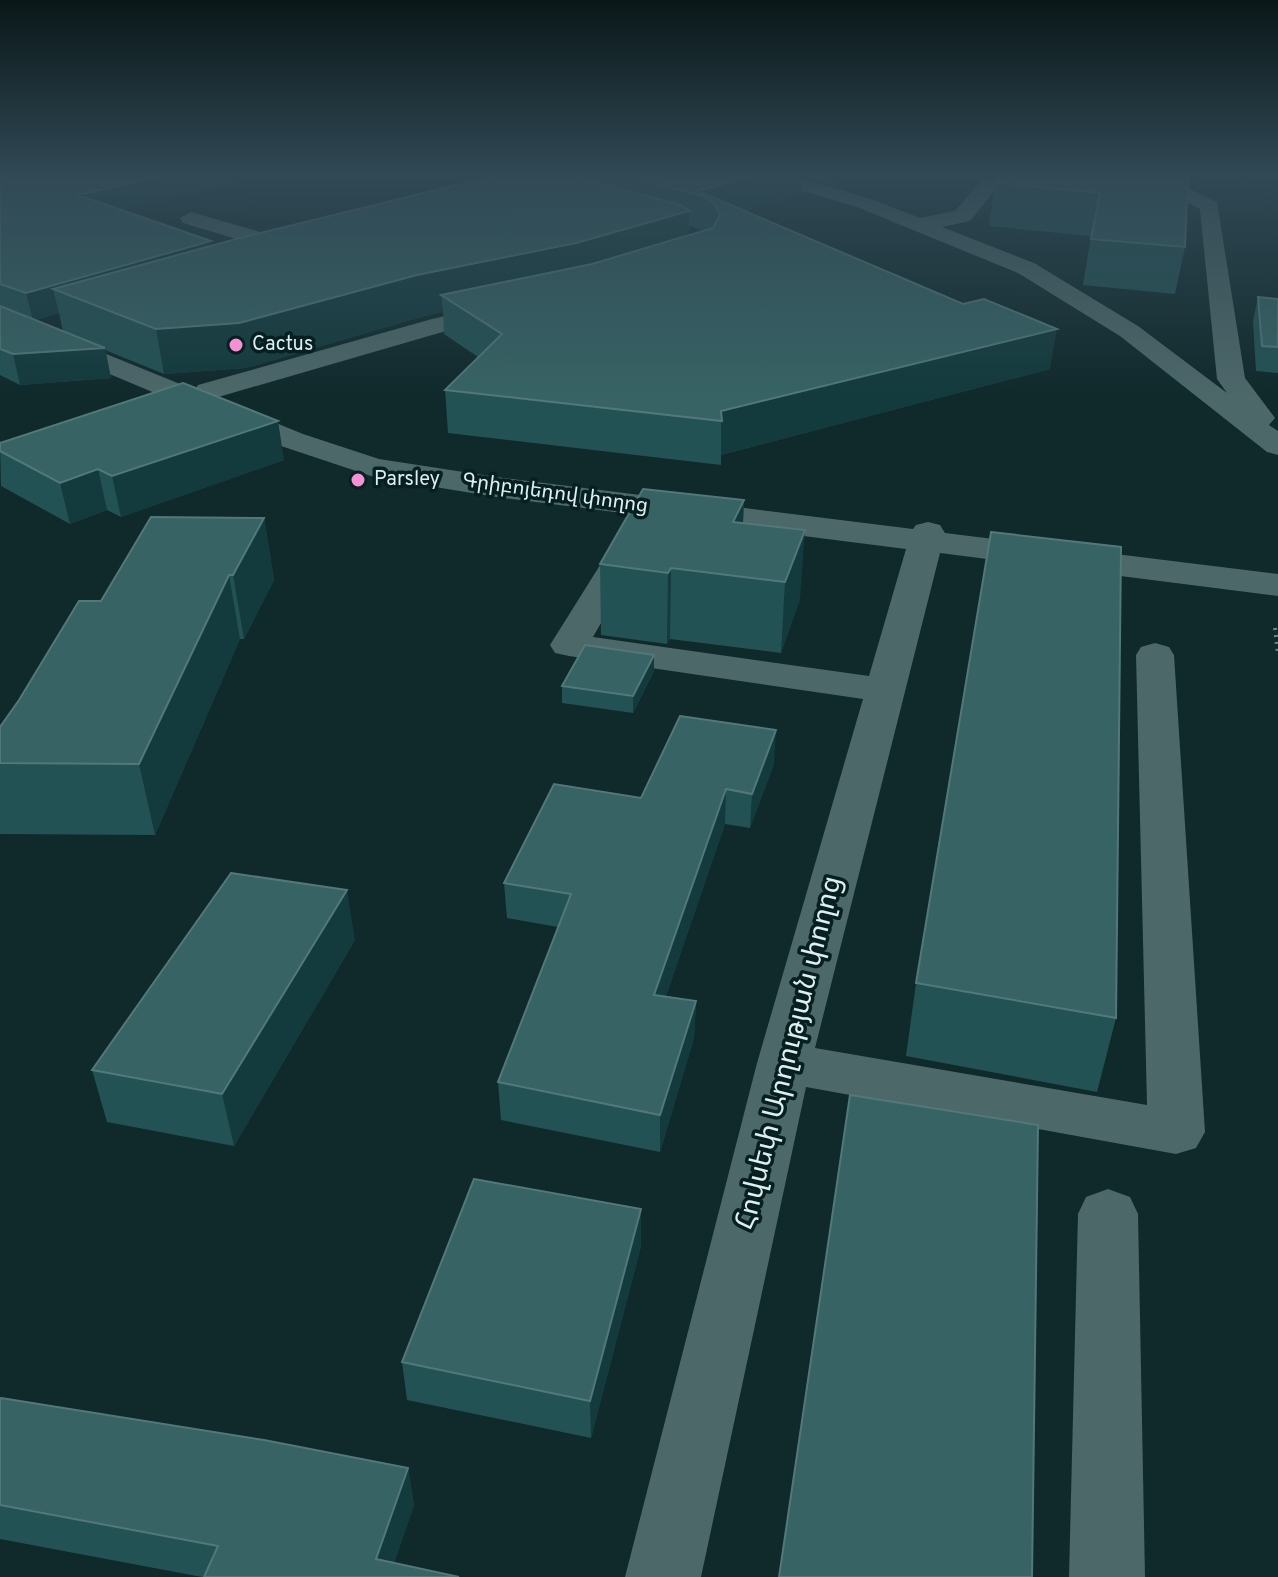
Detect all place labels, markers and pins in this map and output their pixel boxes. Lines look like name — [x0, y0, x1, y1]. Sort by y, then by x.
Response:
place label: Cactus — [252, 332, 313, 358]
marker: Cactus — [227, 336, 245, 354]
place label: Parsley — [374, 467, 440, 493]
marker: Parsley — [349, 471, 367, 489]

